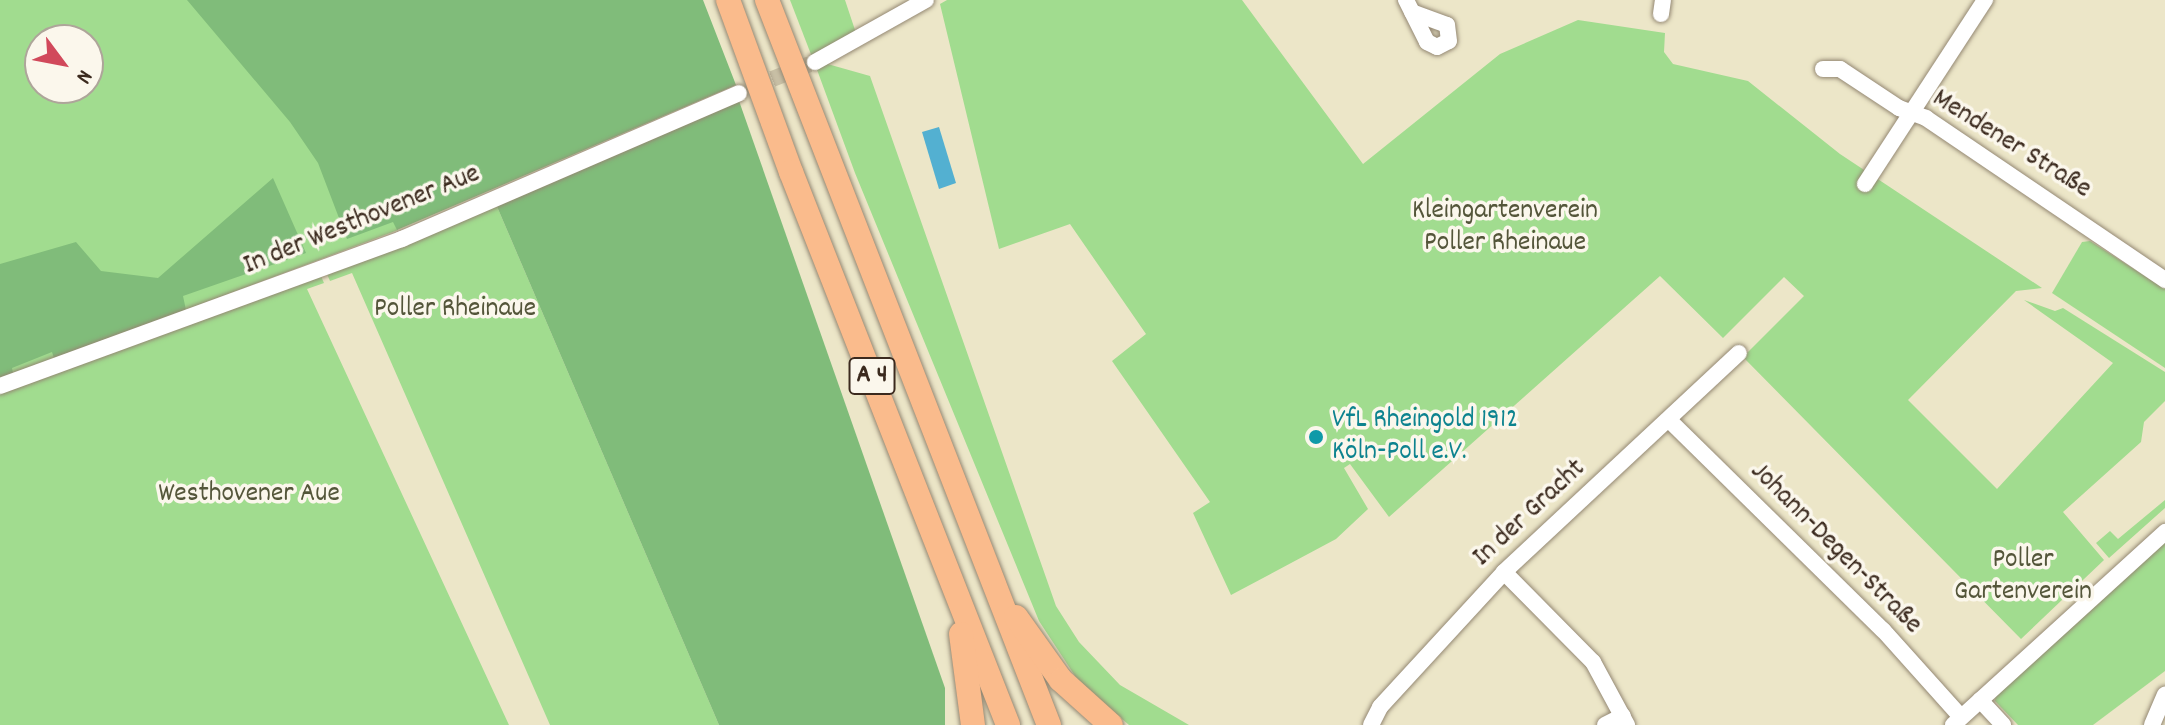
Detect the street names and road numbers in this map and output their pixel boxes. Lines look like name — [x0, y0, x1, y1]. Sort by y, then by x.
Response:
street label: Mendener Straße — [1925, 83, 2097, 207]
street label: In der Westhovener Aue — [239, 158, 485, 284]
road number: A 4 — [848, 354, 896, 398]
street label: In der Gracht — [1466, 453, 1594, 575]
street label: Johann-Degen-Straße — [1742, 456, 1928, 642]

